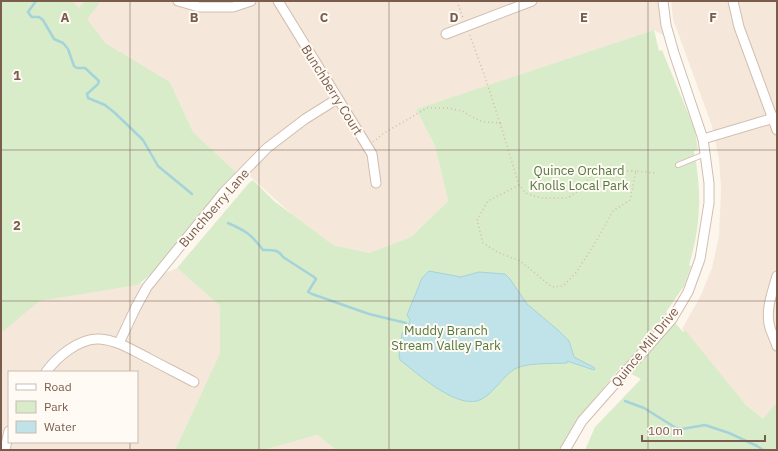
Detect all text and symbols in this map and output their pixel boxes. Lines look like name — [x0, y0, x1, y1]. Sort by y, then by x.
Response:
text: A — [61, 9, 70, 26]
text: B — [190, 9, 199, 26]
text: C — [320, 9, 329, 26]
text: D — [449, 9, 459, 26]
text: E — [580, 9, 588, 26]
text: F — [709, 9, 717, 26]
street label: Bunchberry Court — [297, 42, 367, 138]
text: 1 — [13, 67, 21, 84]
park label: Quince Orchard Knolls Local Park — [529, 162, 629, 194]
street label: Bunchberry Lane — [175, 165, 253, 251]
text: 2 — [13, 217, 21, 234]
street label: Quince Mill Drive — [608, 304, 682, 390]
park label: Muddy Branch Stream Valley Park — [391, 322, 501, 354]
legend — [8, 371, 138, 443]
text: Road — [44, 379, 72, 394]
text: Park — [44, 399, 69, 414]
scale bar — [642, 417, 765, 443]
text: Water — [44, 419, 77, 434]
text: 100 m — [648, 423, 683, 438]

